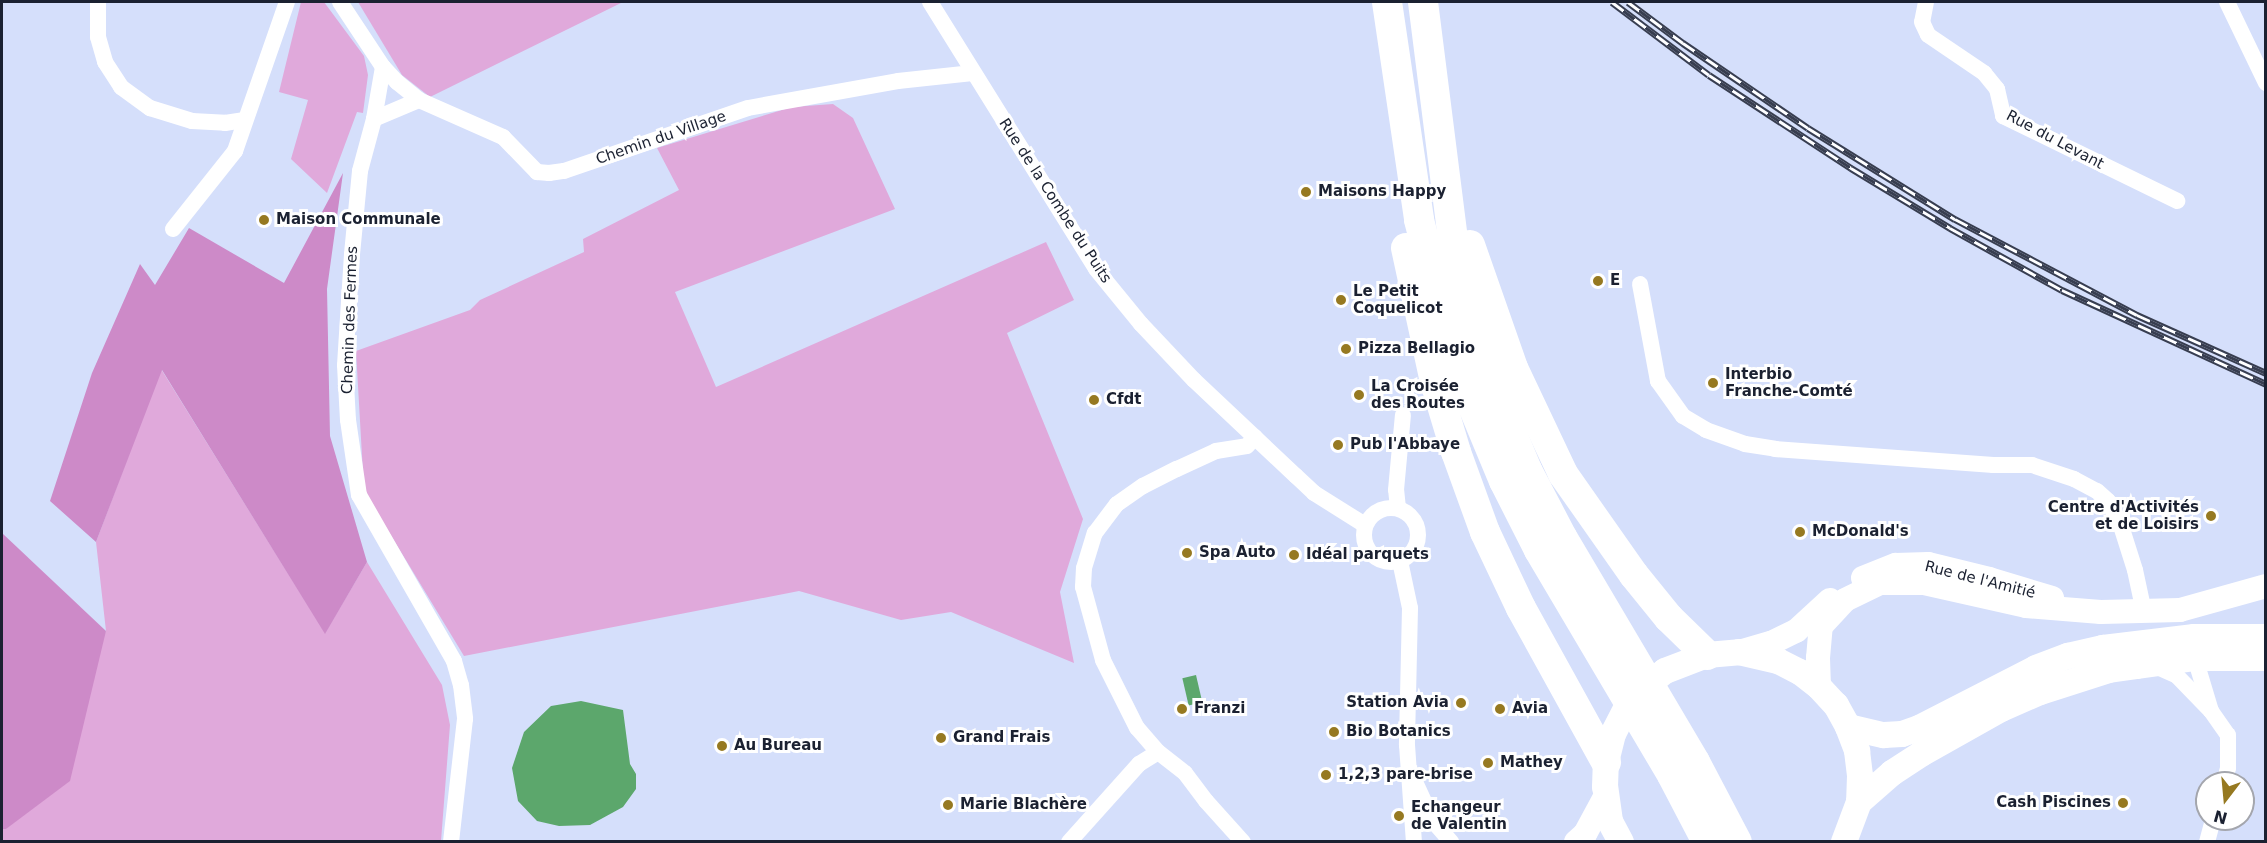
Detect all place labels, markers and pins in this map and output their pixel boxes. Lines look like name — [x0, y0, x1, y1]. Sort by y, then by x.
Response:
place label: Maisons Happy — [1318, 183, 1446, 201]
marker: Maisons Happy — [1299, 185, 1313, 199]
place label: Maison Communale — [276, 211, 441, 229]
marker: Maison Communale — [257, 213, 271, 227]
place label: E — [1610, 272, 1620, 290]
marker: E — [1591, 274, 1605, 288]
place label: Le Petit Coquelicot — [1353, 282, 1443, 317]
marker: Le Petit Coquelicot — [1334, 293, 1348, 307]
place label: Pizza Bellagio — [1358, 340, 1475, 358]
marker: Pizza Bellagio — [1339, 342, 1353, 356]
place label: Interbio Franche-Comté — [1725, 365, 1853, 400]
marker: Interbio Franche-Comté — [1706, 376, 1720, 390]
place label: La Croisée des Routes — [1371, 377, 1465, 412]
marker: La Croisée des Routes — [1352, 388, 1366, 402]
place label: Cfdt — [1106, 391, 1141, 409]
marker: Cfdt — [1087, 393, 1101, 407]
place label: Pub l'Abbaye — [1350, 436, 1460, 454]
marker: Pub l'Abbaye — [1331, 438, 1345, 452]
place label: Centre d'Activités et de Loisirs — [2048, 498, 2199, 533]
marker: Centre d'Activités et de Loisirs — [2204, 509, 2218, 523]
place label: McDonald's — [1812, 523, 1909, 541]
marker: McDonald's — [1793, 525, 1807, 539]
place label: Spa Auto — [1199, 544, 1276, 562]
marker: Spa Auto — [1180, 546, 1194, 560]
place label: Idéal parquets — [1306, 546, 1429, 564]
marker: Idéal parquets — [1287, 548, 1301, 562]
place label: Station Avia — [1346, 694, 1449, 712]
marker: Station Avia — [1454, 696, 1468, 710]
place label: Franzi — [1194, 700, 1245, 718]
place label: Avia — [1512, 700, 1548, 718]
marker: Franzi — [1175, 702, 1189, 716]
marker: Avia — [1493, 702, 1507, 716]
place label: Bio Botanics — [1346, 723, 1451, 741]
marker: Bio Botanics — [1327, 725, 1341, 739]
place label: Grand Frais — [953, 729, 1050, 747]
marker: Grand Frais — [934, 731, 948, 745]
place label: Au Bureau — [734, 737, 822, 755]
marker: Au Bureau — [715, 739, 729, 753]
place label: Mathey — [1500, 754, 1563, 772]
marker: Mathey — [1481, 756, 1495, 770]
place label: 1,2,3 pare-brise — [1338, 766, 1473, 784]
marker: 1,2,3 pare-brise — [1319, 768, 1333, 782]
place label: Cash Piscines — [1996, 794, 2111, 812]
place label: Marie Blachère — [960, 796, 1087, 814]
marker: Cash Piscines — [2116, 796, 2130, 810]
marker: Marie Blachère — [941, 798, 955, 812]
place label: Echangeur de Valentin — [1411, 798, 1507, 833]
marker: Echangeur de Valentin — [1392, 809, 1406, 823]

